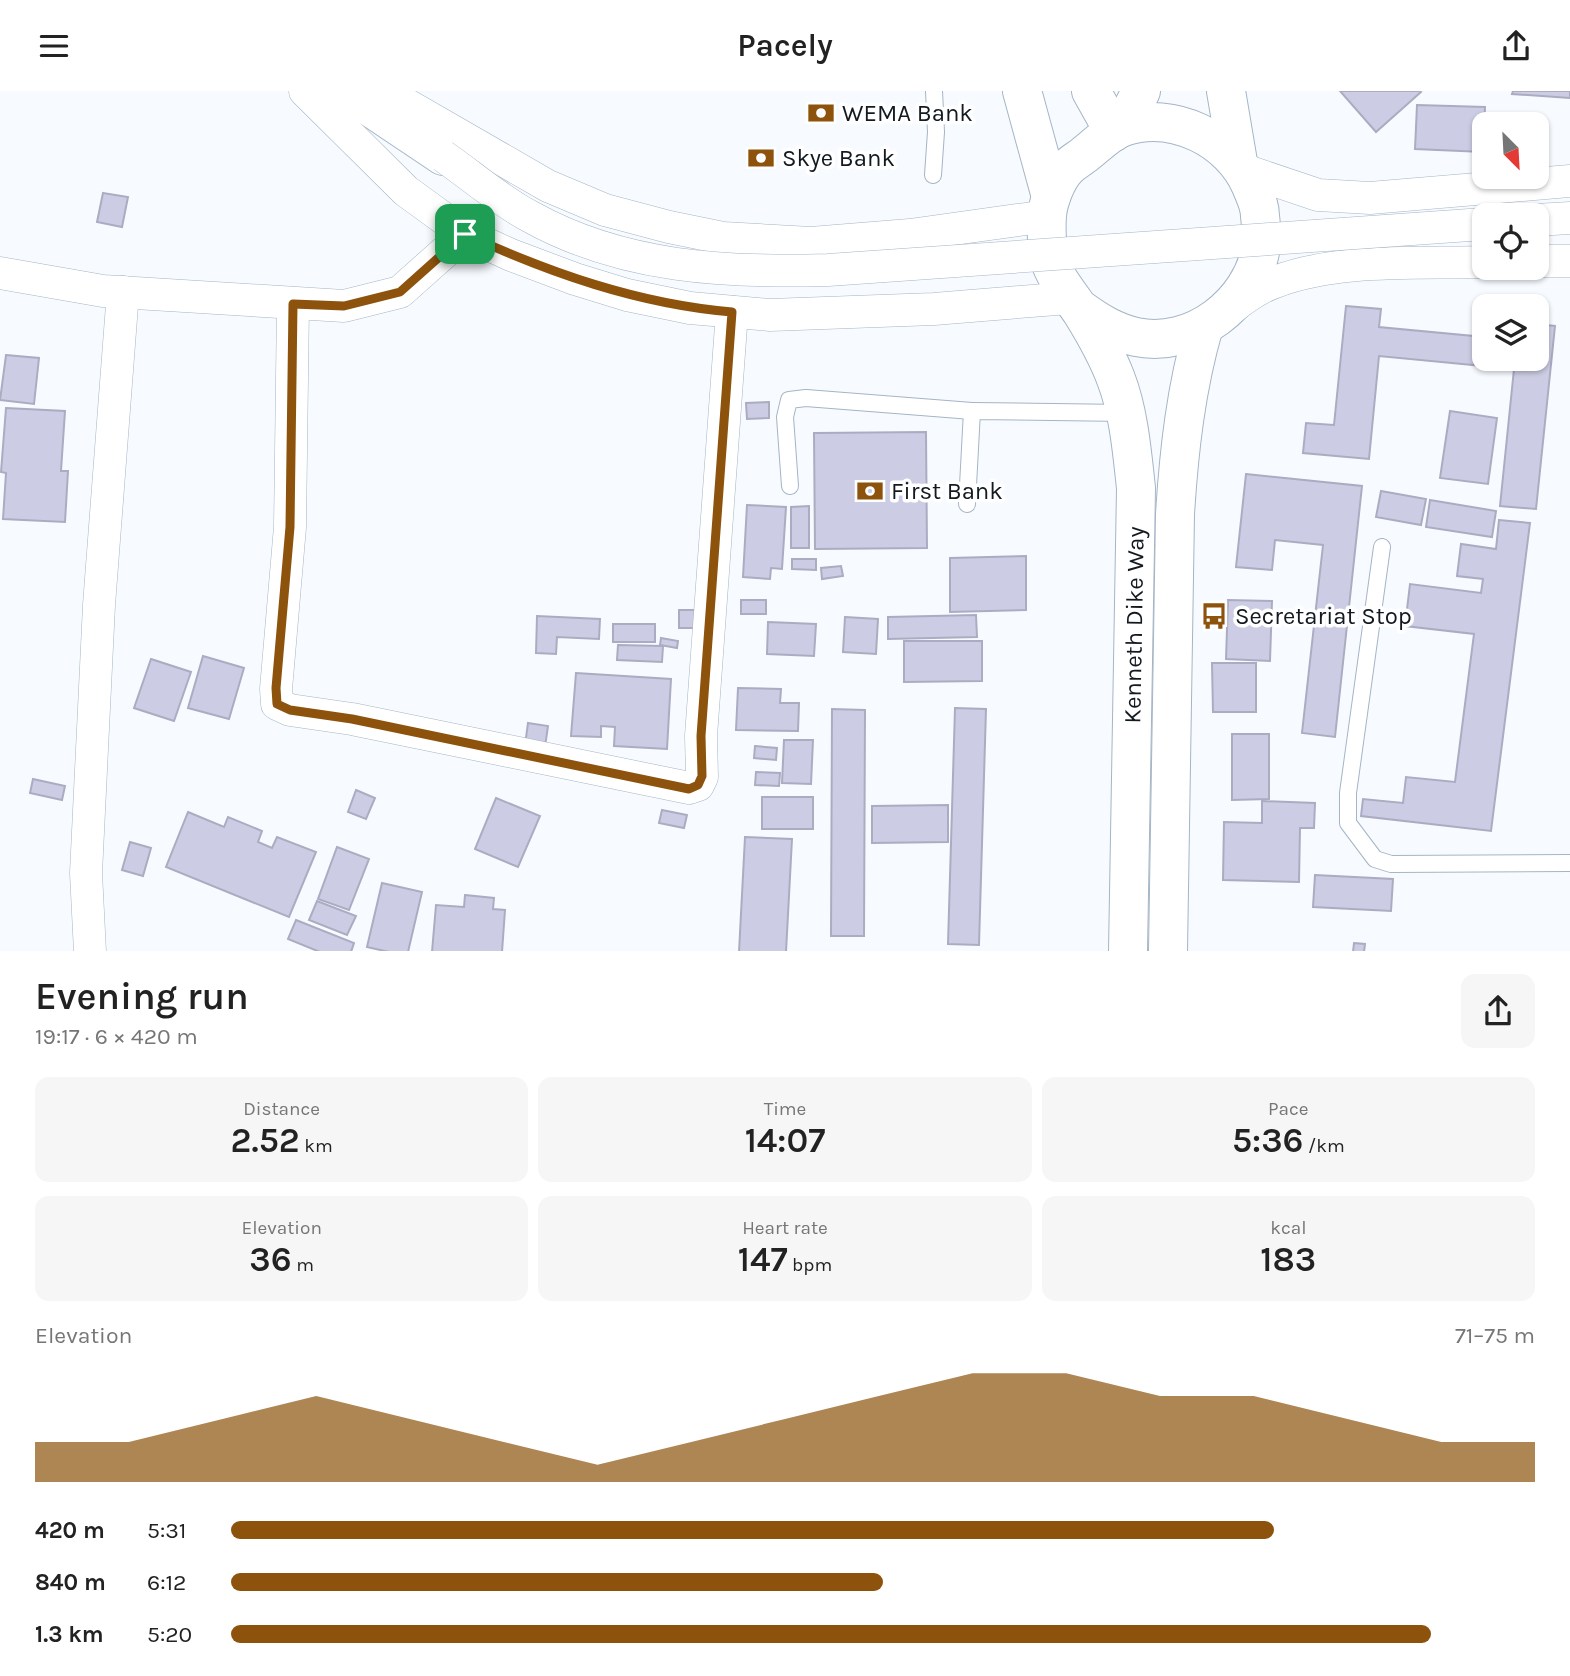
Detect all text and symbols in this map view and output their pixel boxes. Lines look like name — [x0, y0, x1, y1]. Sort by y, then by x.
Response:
icon: menu — [35, 27, 73, 65]
text: Pacely — [737, 27, 833, 64]
icon: share — [1497, 27, 1535, 65]
bank icon: WEMA Bank — [806, 98, 836, 128]
place label: WEMA Bank — [842, 99, 973, 127]
north arrow — [1472, 112, 1549, 189]
map controls — [1472, 112, 1549, 371]
bank icon: Skye Bank — [746, 143, 776, 173]
place label: Skye Bank — [782, 144, 895, 172]
button: locate — [1472, 203, 1549, 280]
pin — [435, 204, 495, 264]
icon: arrive — [446, 215, 484, 253]
button: layers — [1472, 294, 1549, 371]
bank icon: First Bank — [855, 476, 885, 506]
place label: First Bank — [891, 477, 1003, 505]
street label: Kenneth Dike Way — [1118, 526, 1150, 724]
bus stop icon: Secretariat Stop — [1199, 601, 1229, 631]
place label: Secretariat Stop — [1235, 602, 1412, 630]
text: Evening run — [35, 974, 249, 1019]
button: share — [1461, 974, 1535, 1048]
text: 19:17 · 6 × 420 m — [35, 1023, 198, 1050]
text: Distance — [243, 1098, 320, 1120]
text: Time — [764, 1098, 806, 1120]
text: Pace — [1268, 1098, 1309, 1120]
text: 2.52 — [231, 1120, 300, 1161]
text: 14:07 — [745, 1120, 825, 1161]
text: 5:36 — [1232, 1120, 1304, 1161]
text: km — [300, 1135, 333, 1157]
text: /km — [1304, 1135, 1345, 1157]
text: Elevation — [241, 1217, 322, 1239]
text: Heart rate — [742, 1217, 828, 1239]
text: kcal — [1270, 1217, 1306, 1239]
text: 36 — [249, 1239, 292, 1280]
text: 147 — [738, 1239, 788, 1280]
text: 183 — [1260, 1239, 1316, 1280]
text: m — [292, 1254, 314, 1276]
text: bpm — [788, 1254, 832, 1276]
text: Elevation — [35, 1322, 132, 1349]
text: 71–75 m — [1455, 1322, 1535, 1349]
text: 420 m — [35, 1517, 105, 1544]
text: 5:31 — [147, 1517, 186, 1544]
text: 840 m — [35, 1569, 106, 1596]
text: 6:12 — [147, 1569, 186, 1596]
text: 1.3 km — [35, 1621, 104, 1648]
text: 5:20 — [147, 1621, 192, 1648]

